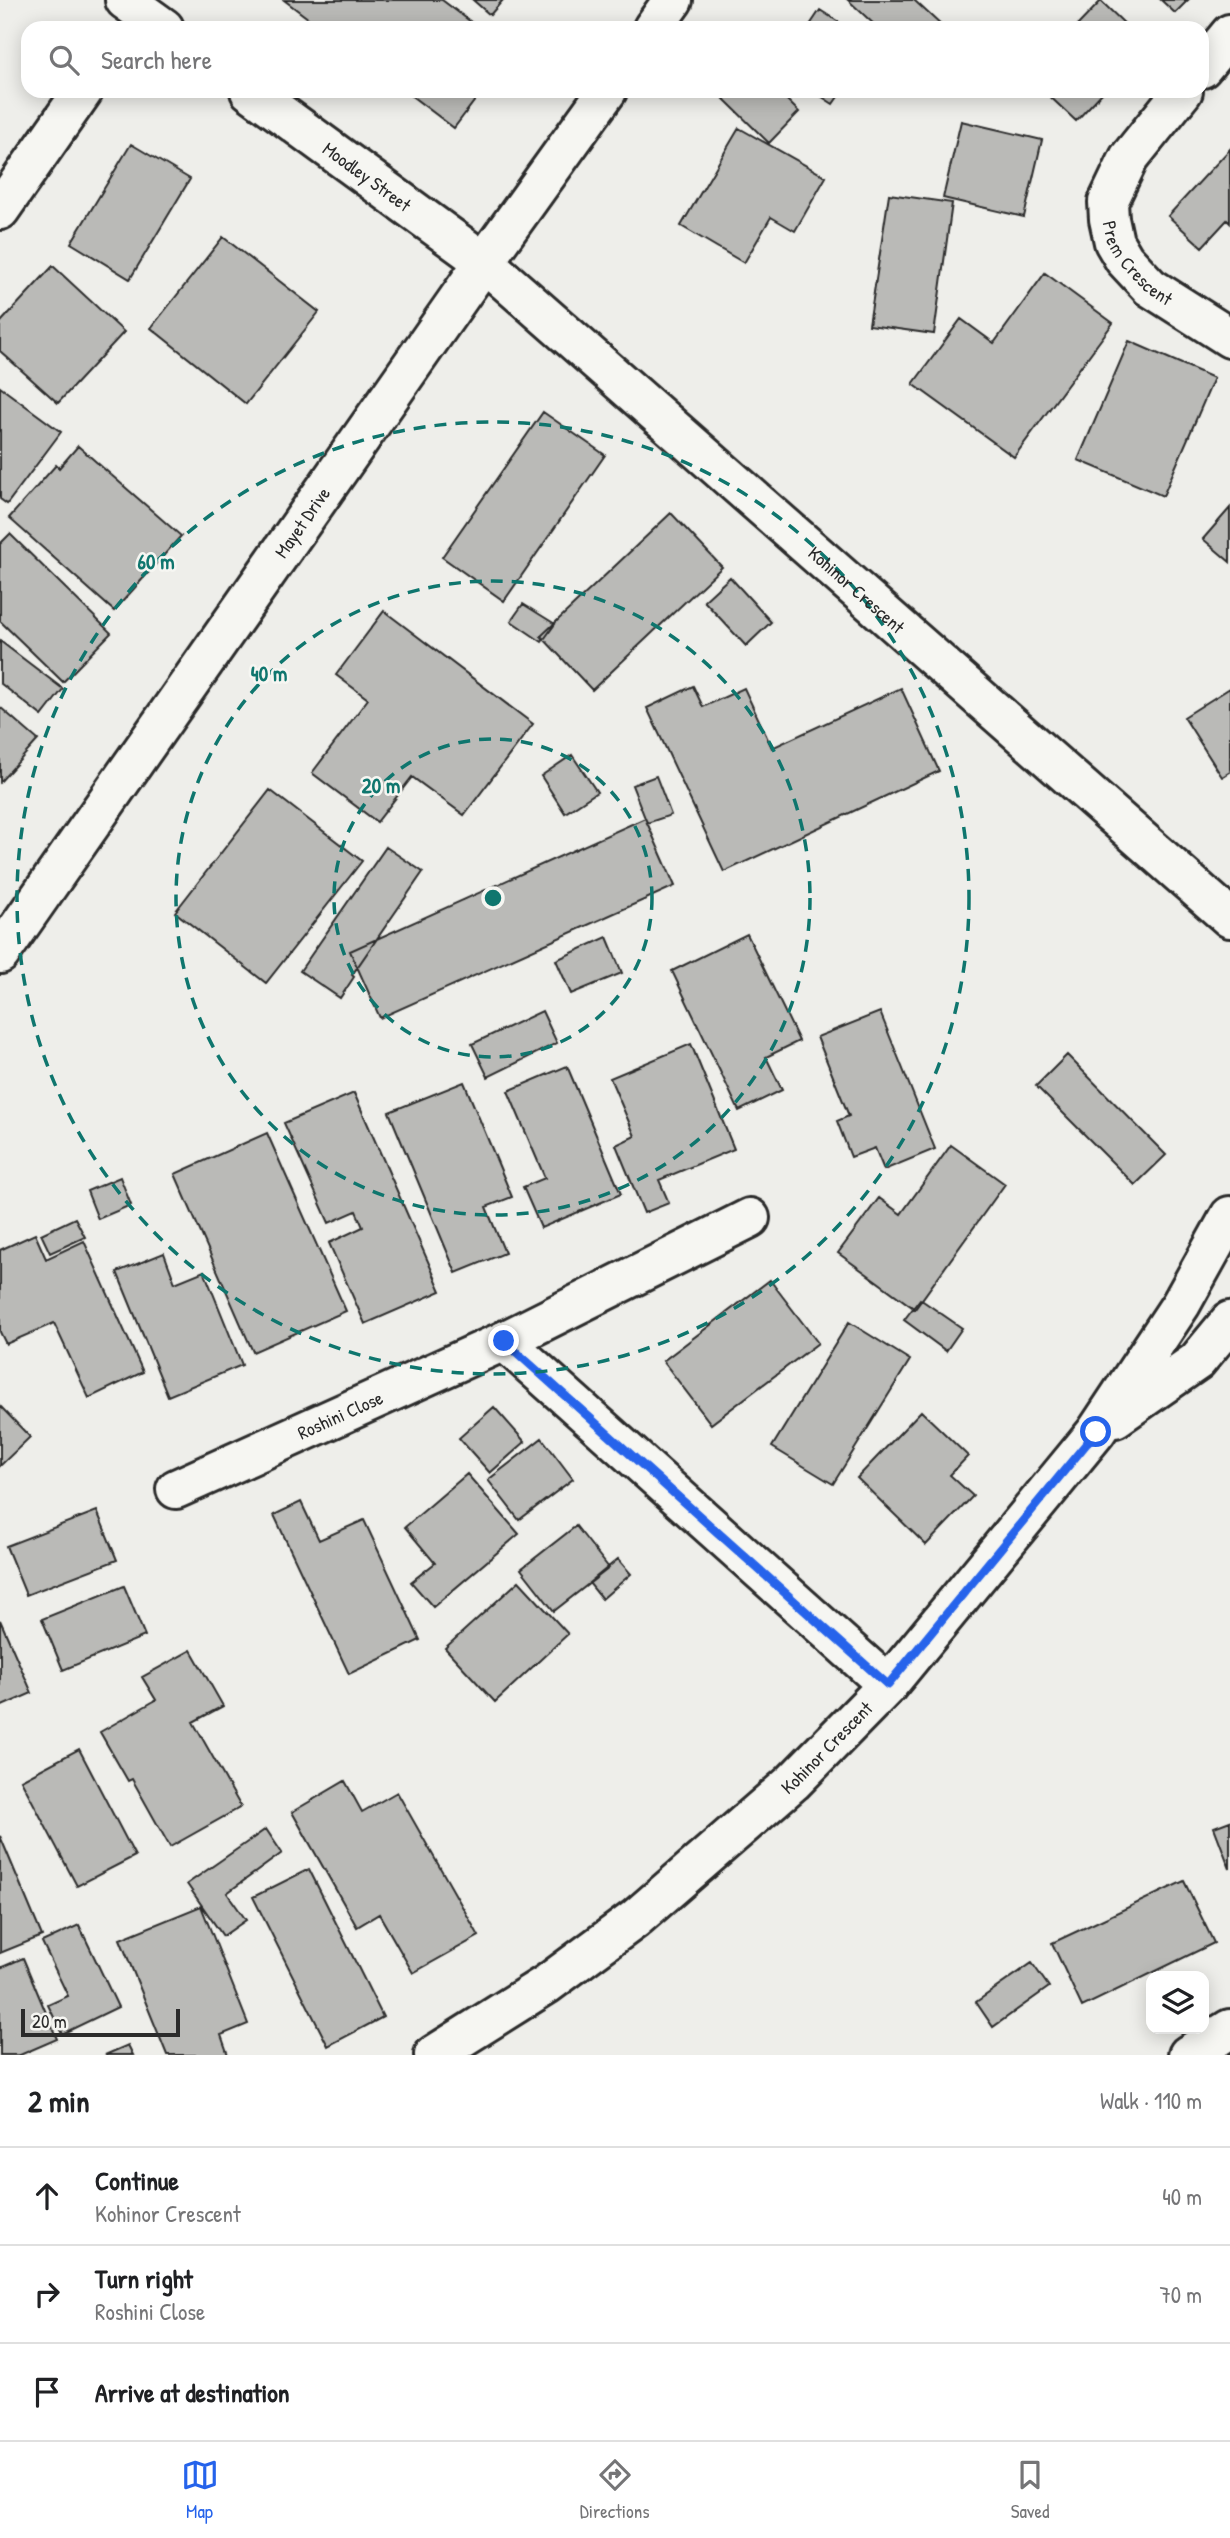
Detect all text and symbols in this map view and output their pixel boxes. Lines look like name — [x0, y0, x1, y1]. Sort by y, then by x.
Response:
search box — [21, 21, 1209, 98]
icon: search — [45, 41, 83, 79]
text: Search here — [101, 42, 212, 77]
street label: Moodley Street — [318, 136, 417, 218]
street label: Prem Crescent — [1097, 218, 1178, 311]
street label: Mayet Drive — [268, 481, 336, 563]
street label: Kohinor Crescent — [803, 540, 911, 640]
text: 60 m — [138, 547, 174, 576]
text: 40 m — [251, 659, 287, 688]
text: 20 m — [362, 771, 400, 800]
centre of rings — [481, 886, 505, 910]
route end — [488, 1325, 519, 1356]
street label: Roshini Close — [293, 1384, 387, 1446]
route start — [1080, 1416, 1111, 1447]
street label: Kohinor Crescent — [775, 1695, 878, 1800]
map controls — [1146, 1971, 1209, 2034]
button: layers — [1146, 1971, 1209, 2034]
scale bar — [21, 2006, 180, 2038]
text: 20 m — [32, 2008, 67, 2034]
text: 2 min — [28, 2081, 90, 2121]
text: Walk · 110 m — [1100, 2085, 1202, 2116]
text: Continue — [95, 2163, 179, 2198]
icon: ahead — [28, 2177, 66, 2215]
text: 40 m — [1162, 2181, 1202, 2212]
text: Kohinor Crescent — [95, 2198, 241, 2229]
text: Turn right — [95, 2261, 193, 2296]
icon: right — [28, 2275, 66, 2313]
text: 70 m — [1159, 2279, 1202, 2310]
text: Roshini Close — [95, 2296, 205, 2327]
icon: arrive — [28, 2373, 66, 2411]
text: Arrive at destination — [95, 2375, 290, 2410]
tab: Map — [181, 2456, 219, 2524]
tab: Directions — [580, 2456, 650, 2524]
tab: Saved — [1011, 2456, 1049, 2524]

